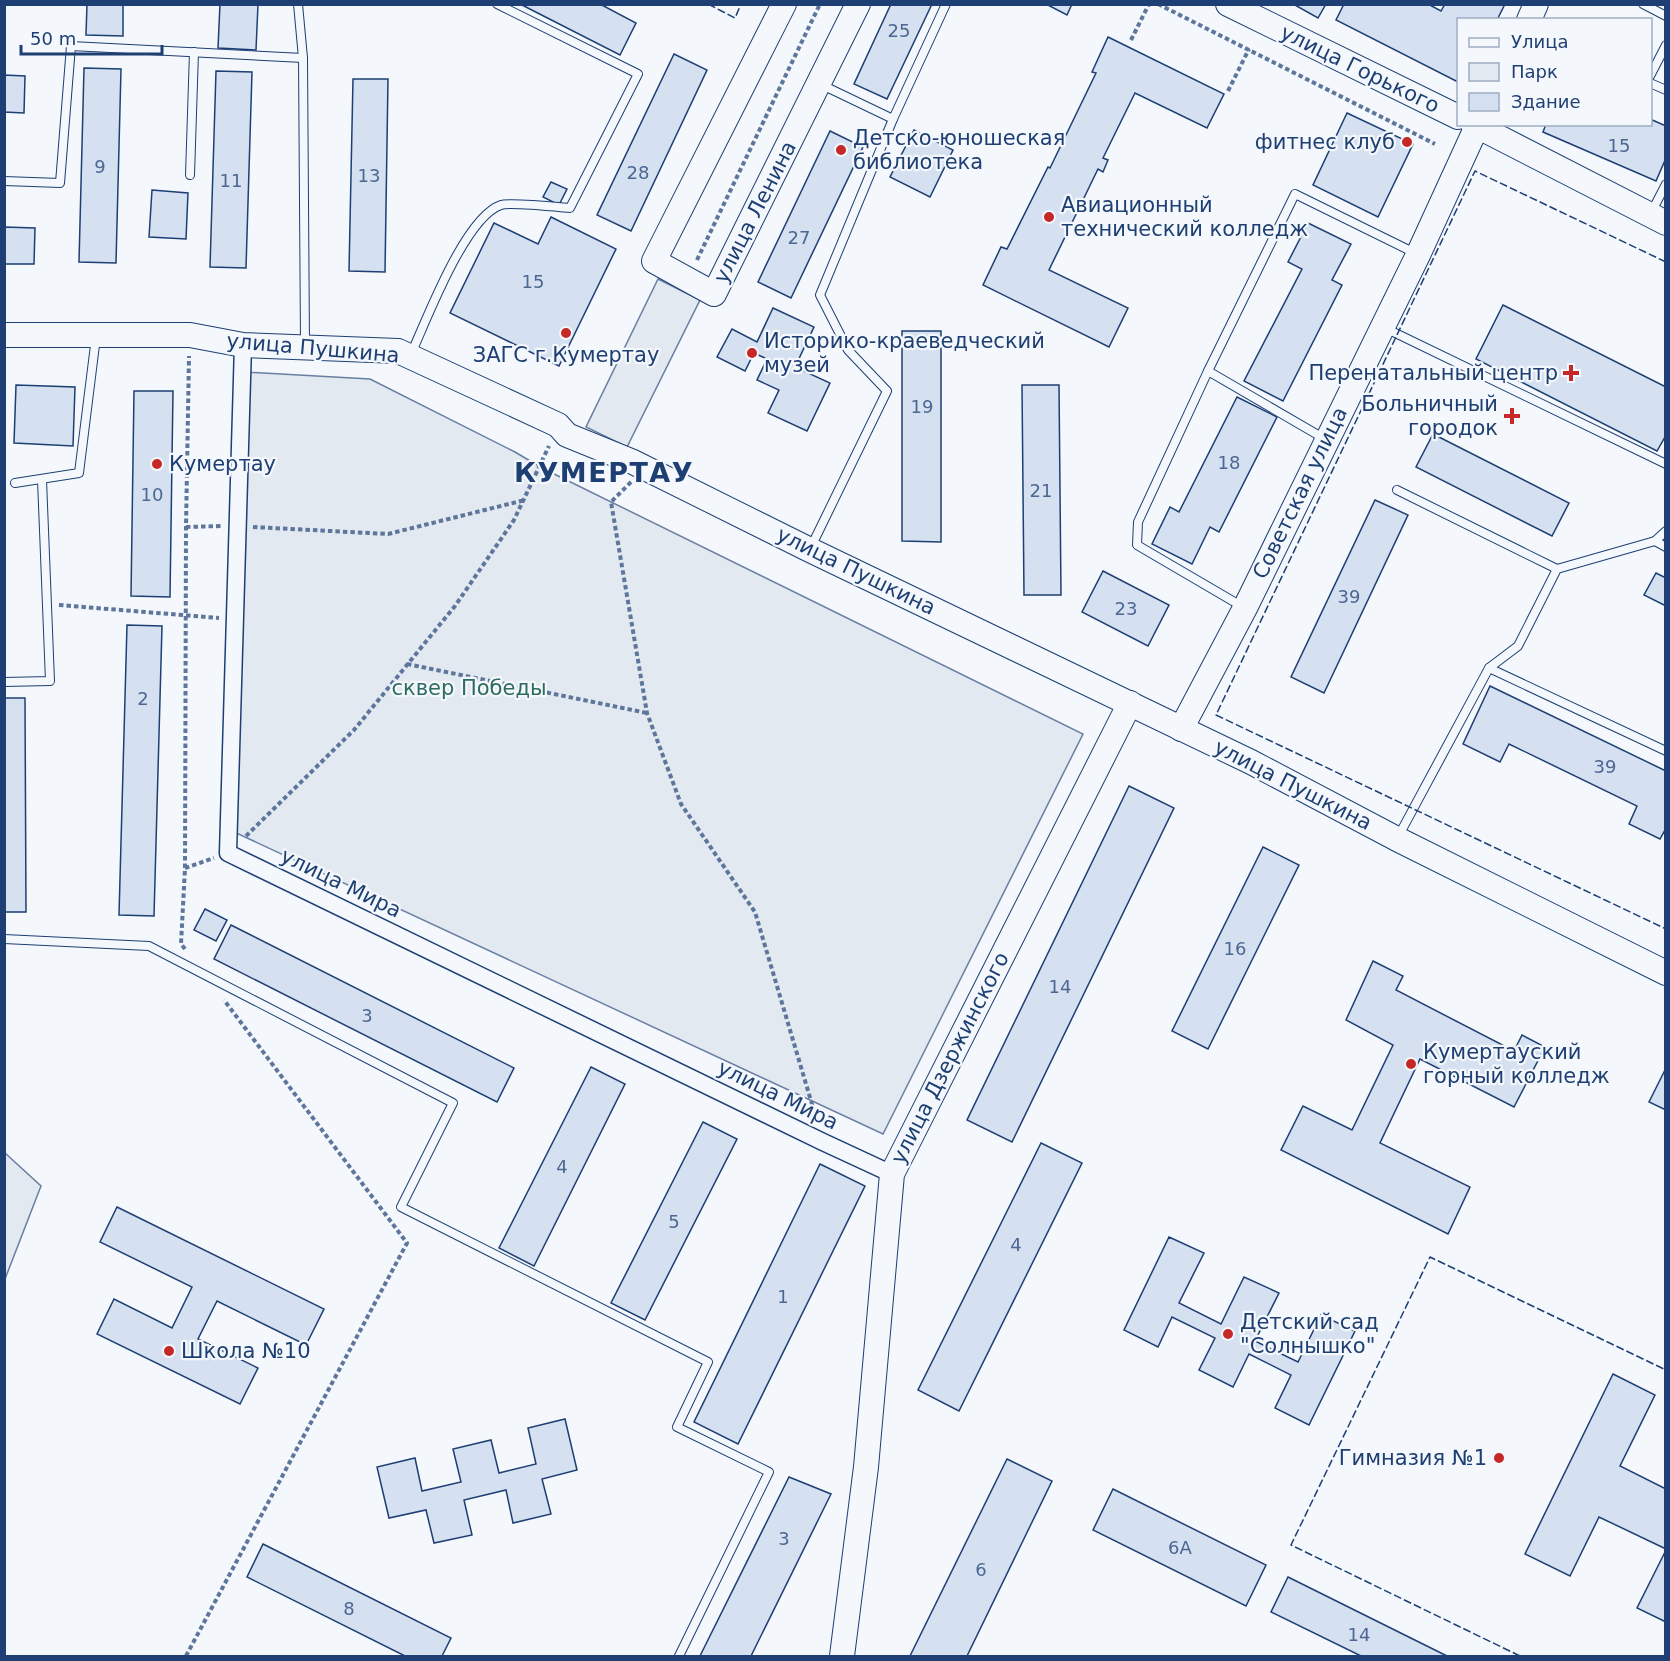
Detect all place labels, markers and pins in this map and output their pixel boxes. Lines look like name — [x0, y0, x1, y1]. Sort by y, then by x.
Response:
place label: Детско-юношеская библиотека — [853, 126, 1065, 174]
place label: фитнес клуб — [1255, 130, 1395, 154]
marker: фитнес клуб — [1400, 135, 1414, 149]
marker: Детско-юношеская библиотека — [834, 143, 848, 157]
place label: Авиационный технический колледж — [1061, 193, 1308, 241]
marker: Авиационный технический колледж — [1042, 210, 1056, 224]
marker: ЗАГС г.Кумертау — [559, 326, 573, 340]
place label: Историко-краеведческий музей — [764, 329, 1045, 377]
place label: ЗАГС г.Кумертау — [473, 343, 659, 367]
marker: Историко-краеведческий музей — [745, 346, 759, 360]
place label: Перенатальный центр — [1308, 361, 1558, 385]
marker: Перенатальный центр — [1562, 364, 1580, 382]
place label: Больничный городок — [1361, 392, 1498, 440]
marker: Больничный городок — [1503, 407, 1521, 425]
place label: Кумертау — [169, 452, 276, 476]
marker: Кумертау — [150, 457, 164, 471]
place label: Кумертауский горный колледж — [1423, 1040, 1610, 1088]
marker: Кумертауский горный колледж — [1404, 1057, 1418, 1071]
place label: Детский сад "Солнышко" — [1240, 1310, 1379, 1358]
marker: Детский сад "Солнышко" — [1221, 1327, 1235, 1341]
place label: Школа №10 — [181, 1339, 311, 1363]
marker: Школа №10 — [162, 1344, 176, 1358]
place label: Гимназия №1 — [1339, 1446, 1487, 1470]
marker: Гимназия №1 — [1492, 1451, 1506, 1465]

